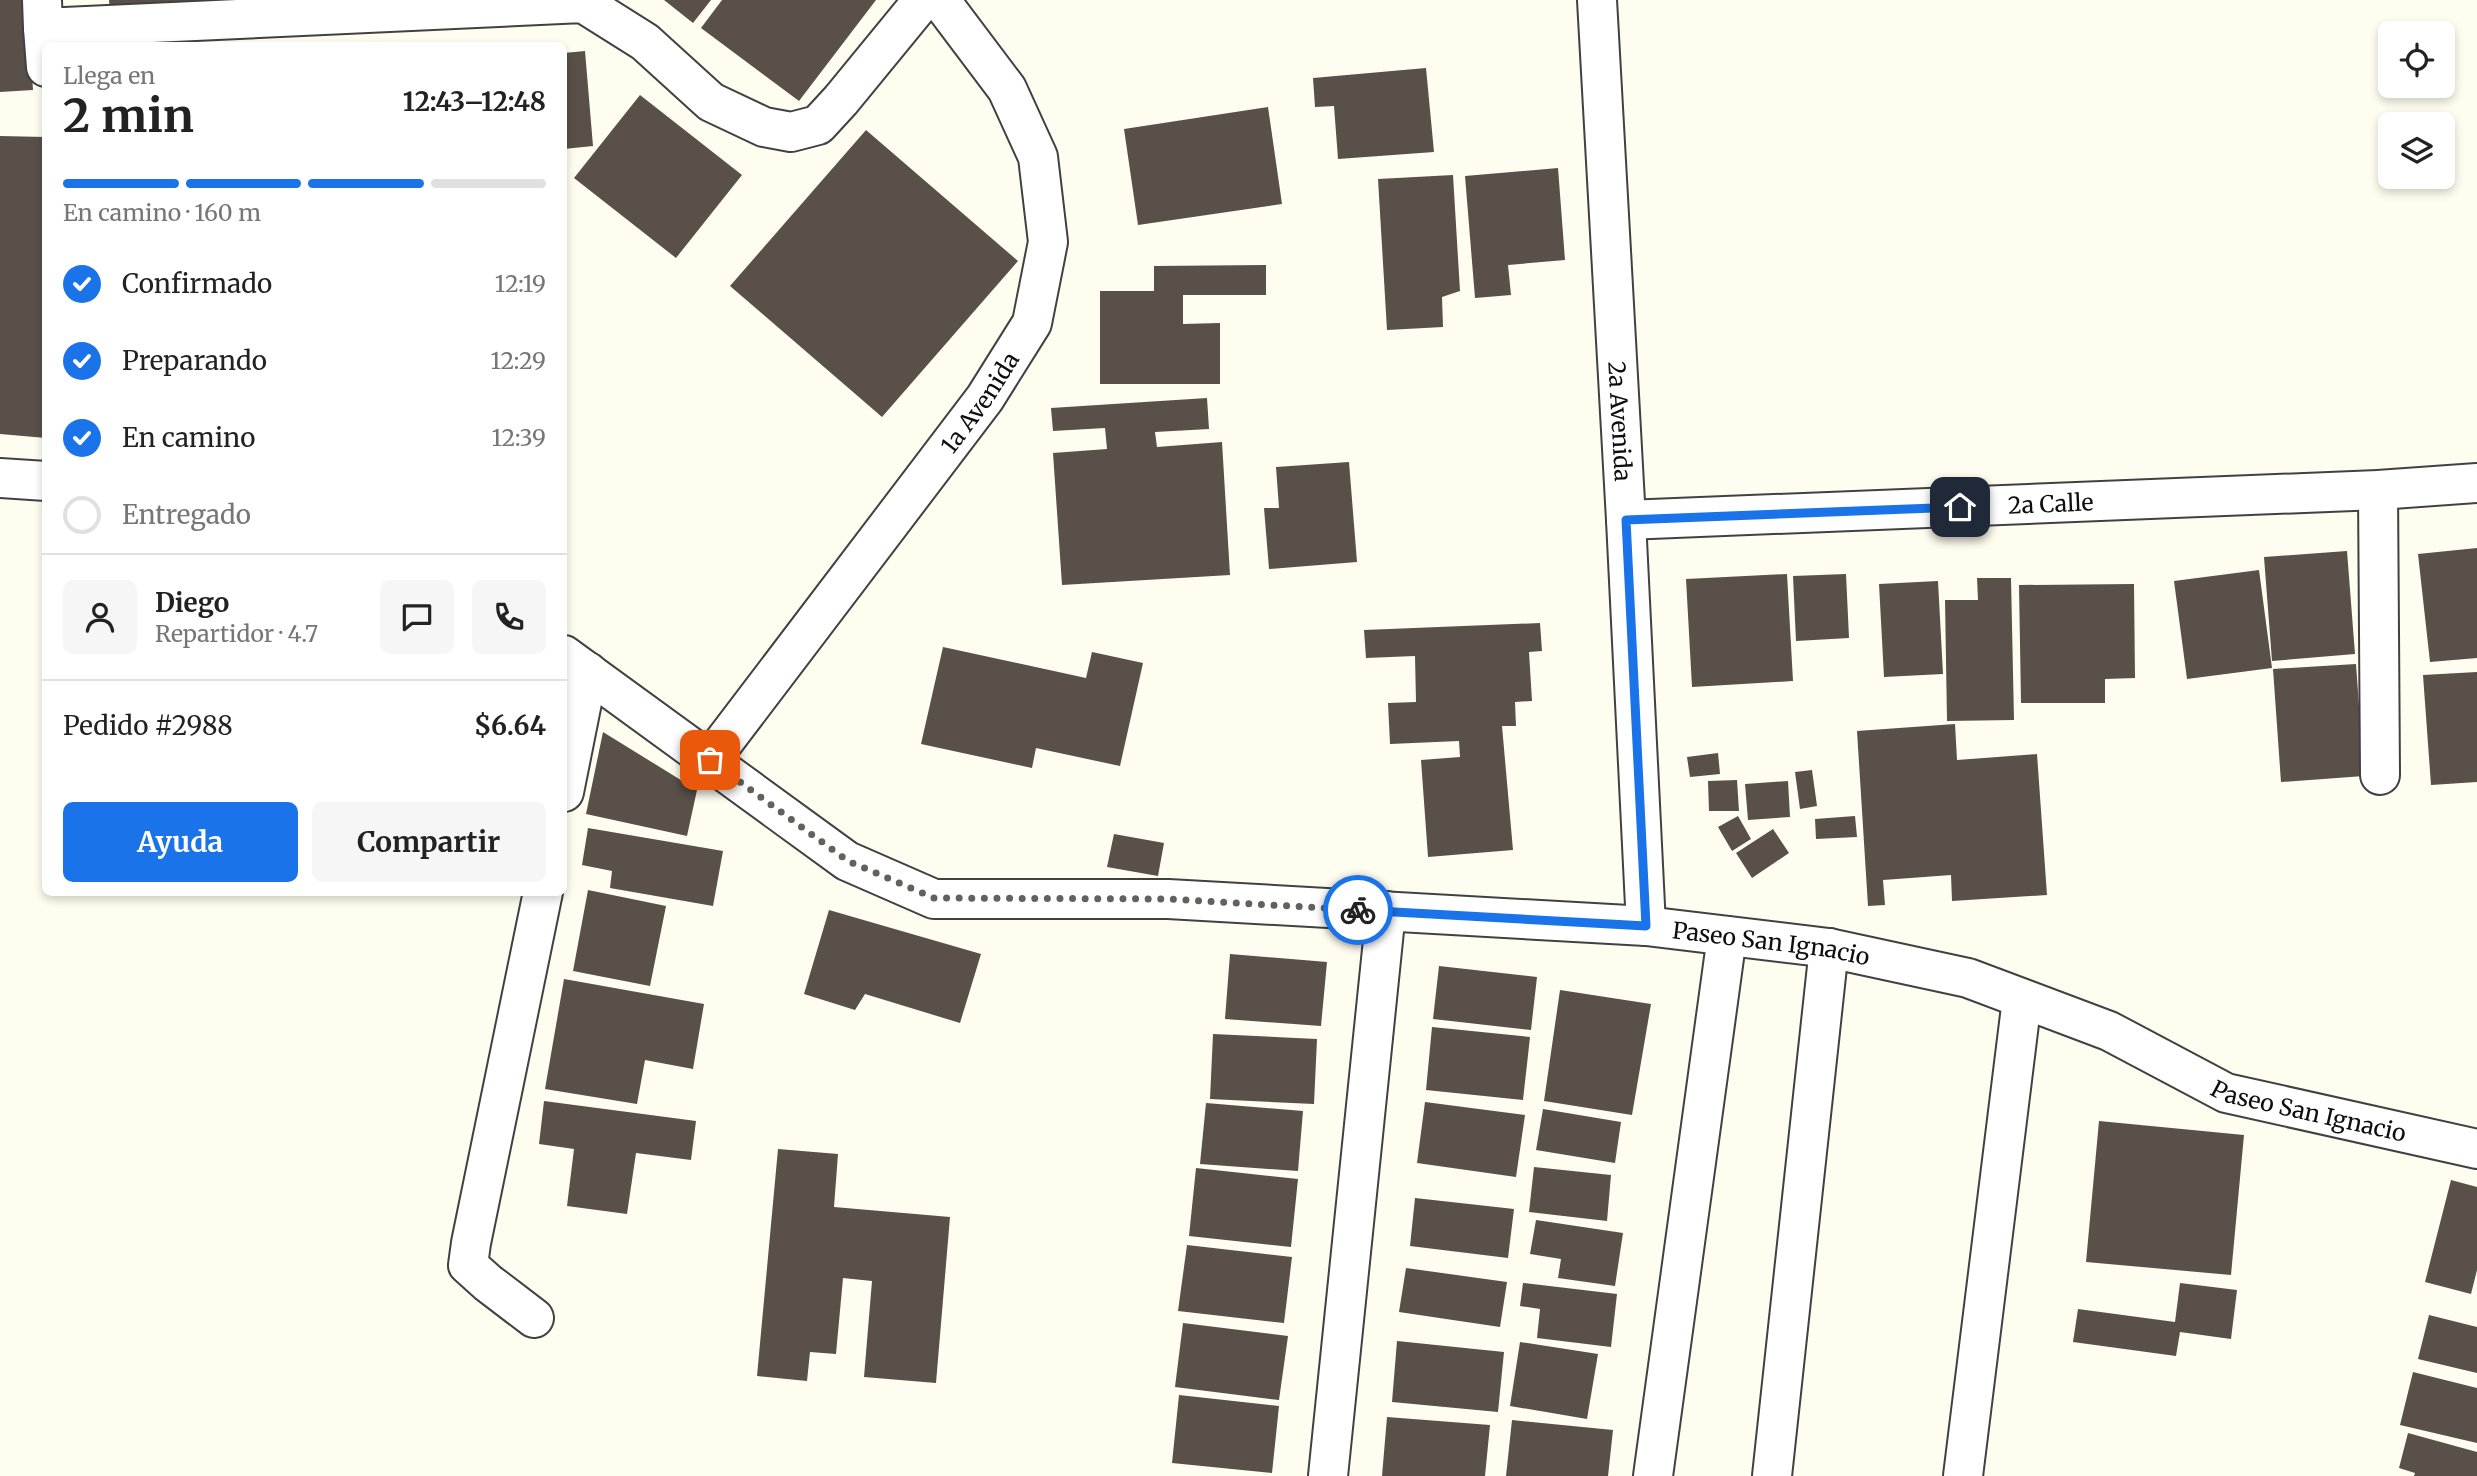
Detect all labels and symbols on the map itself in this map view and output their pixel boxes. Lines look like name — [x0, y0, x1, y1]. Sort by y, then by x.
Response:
street label: 1a Avenida — [934, 346, 1025, 459]
street label: 2a Avenida — [1603, 360, 1638, 482]
pin — [1930, 477, 1990, 537]
street label: 2a Calle — [2007, 487, 2094, 519]
pin — [680, 730, 740, 790]
courier — [1323, 875, 1393, 945]
street label: Paseo San Ignacio — [1671, 915, 1873, 971]
street label: Paseo San Ignacio — [2206, 1073, 2409, 1147]

